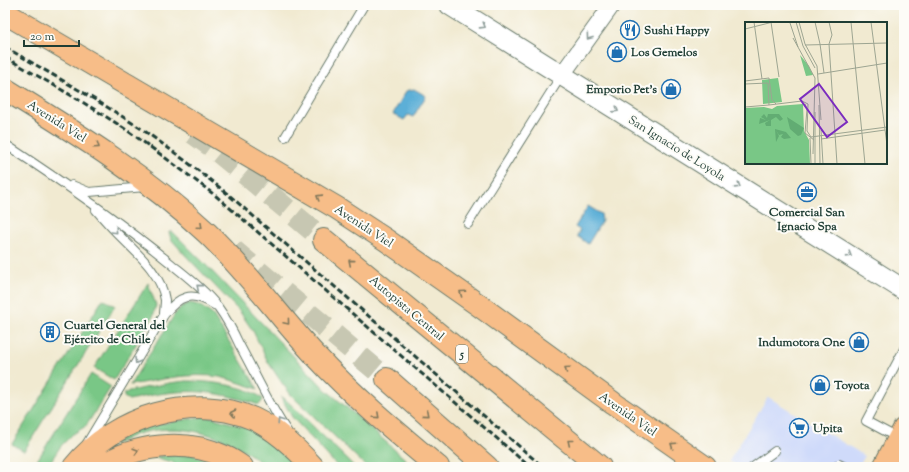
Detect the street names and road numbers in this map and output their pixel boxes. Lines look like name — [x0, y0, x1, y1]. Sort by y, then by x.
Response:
street label: Avenida Viel — [23, 96, 90, 148]
street label: San Ignacio de Loyola — [624, 112, 729, 186]
street label: Avenida Viel — [330, 201, 397, 253]
street label: Autopista Central — [365, 272, 448, 346]
road number: 5 — [456, 345, 468, 363]
street label: Avenida Viel — [595, 388, 661, 442]

